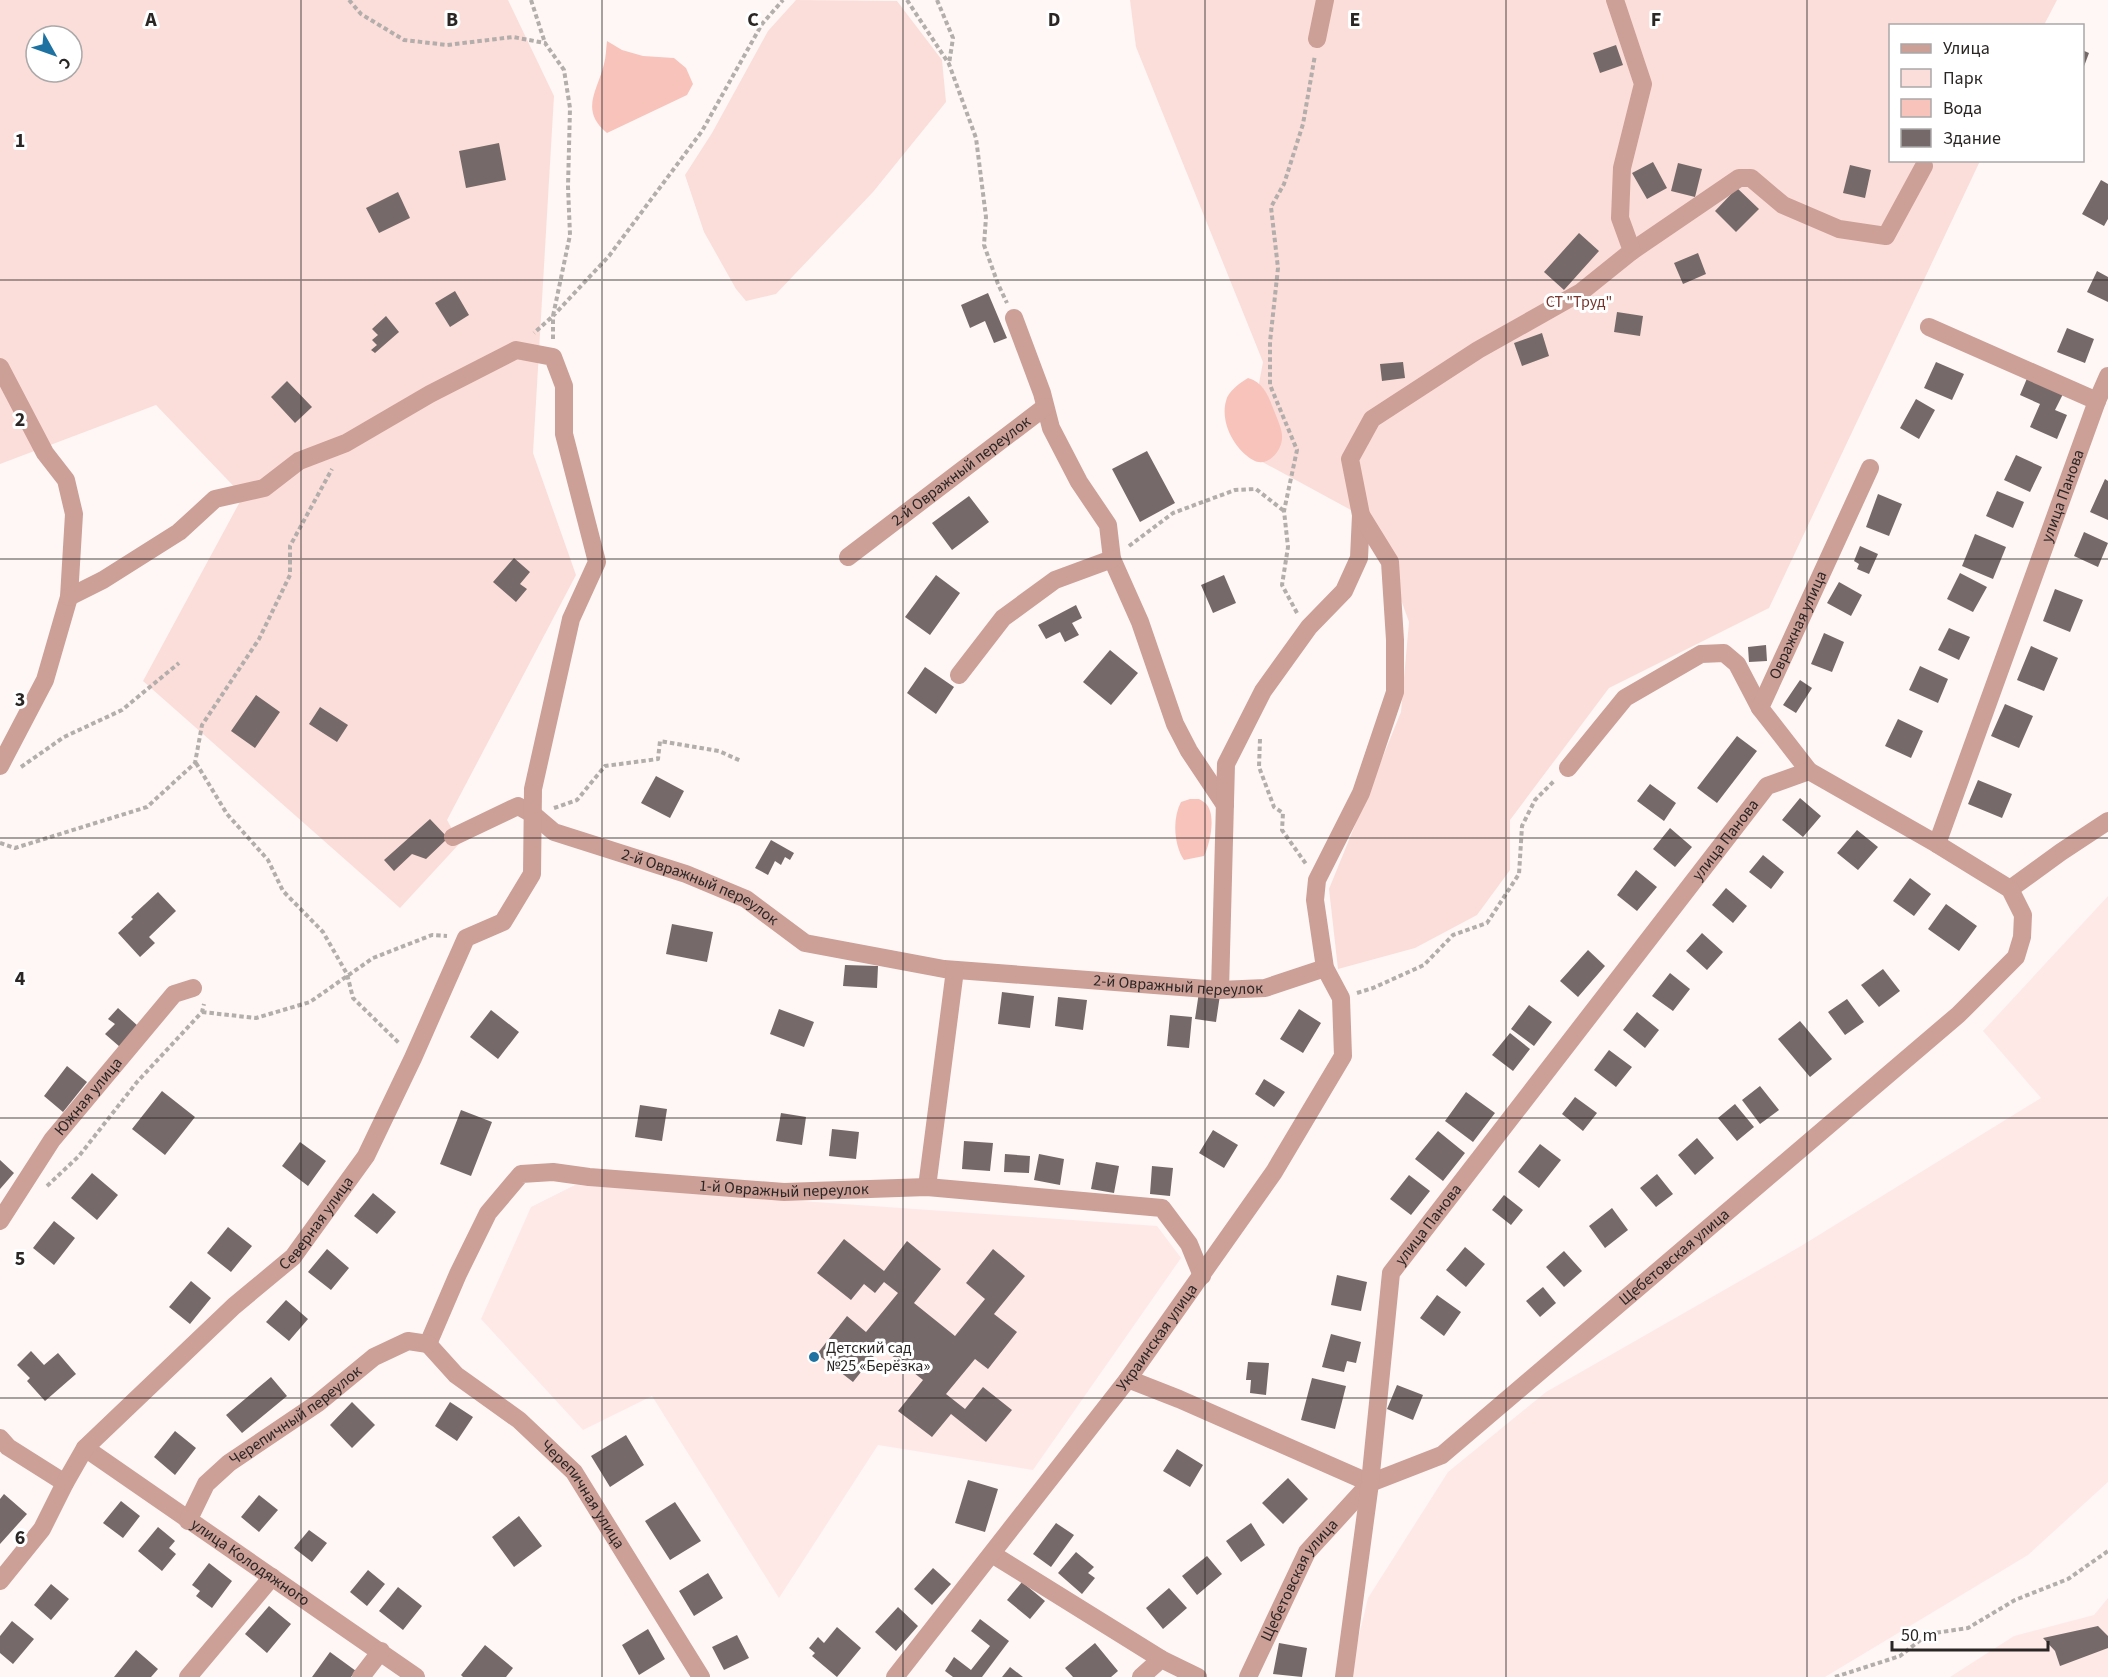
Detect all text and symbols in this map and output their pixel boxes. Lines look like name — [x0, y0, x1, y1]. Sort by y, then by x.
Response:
text: A — [144, 6, 157, 34]
text: B — [446, 6, 458, 34]
text: C — [747, 6, 759, 34]
text: D — [1048, 6, 1060, 34]
text: E — [1350, 6, 1360, 34]
text: F — [1651, 6, 1661, 34]
north arrow — [24, 24, 84, 84]
legend — [1889, 24, 2084, 162]
text: Улица — [1943, 36, 1990, 61]
text: С — [53, 52, 76, 74]
text: Парк — [1943, 66, 1983, 91]
text: Вода — [1943, 96, 1982, 121]
text: Здание — [1943, 126, 2001, 151]
text: 1 — [15, 127, 25, 155]
park label: СТ "Труд" — [1546, 291, 1612, 313]
text: 2 — [15, 406, 25, 434]
street label: 2-й Овражный переулок — [887, 411, 1035, 531]
street label: улица Панова — [2036, 446, 2090, 546]
street label: Овражная улица — [1764, 567, 1832, 683]
text: 3 — [15, 686, 25, 714]
street label: улица Панова — [1687, 795, 1764, 885]
street label: 2-й Овражный переулок — [619, 843, 783, 930]
text: 4 — [15, 965, 26, 993]
street label: 2-й Овражный переулок — [1093, 969, 1264, 1001]
street label: Южная улица — [49, 1053, 128, 1140]
street label: Северная улица — [274, 1172, 359, 1275]
street label: 1-й Овражный переулок — [698, 1174, 869, 1203]
street label: улица Панова — [1390, 1179, 1467, 1270]
street label: Щебетовская улица — [1614, 1204, 1734, 1311]
text: 5 — [15, 1245, 25, 1273]
street label: Украинская улица — [1111, 1279, 1203, 1396]
place label: Детский сад №25 «Берёзка» — [826, 1337, 930, 1377]
marker: Детский сад №25 «Берёзка» — [807, 1350, 821, 1364]
street label: Черепичный переулок — [225, 1360, 367, 1471]
street label: Черепичная улица — [536, 1435, 630, 1553]
street label: улица Колодяжного — [186, 1513, 314, 1611]
street label: Щебетовская улица — [1255, 1514, 1343, 1645]
text: 6 — [15, 1524, 25, 1552]
scale bar — [1892, 1614, 2048, 1652]
text: 50 m — [1901, 1623, 1937, 1648]

